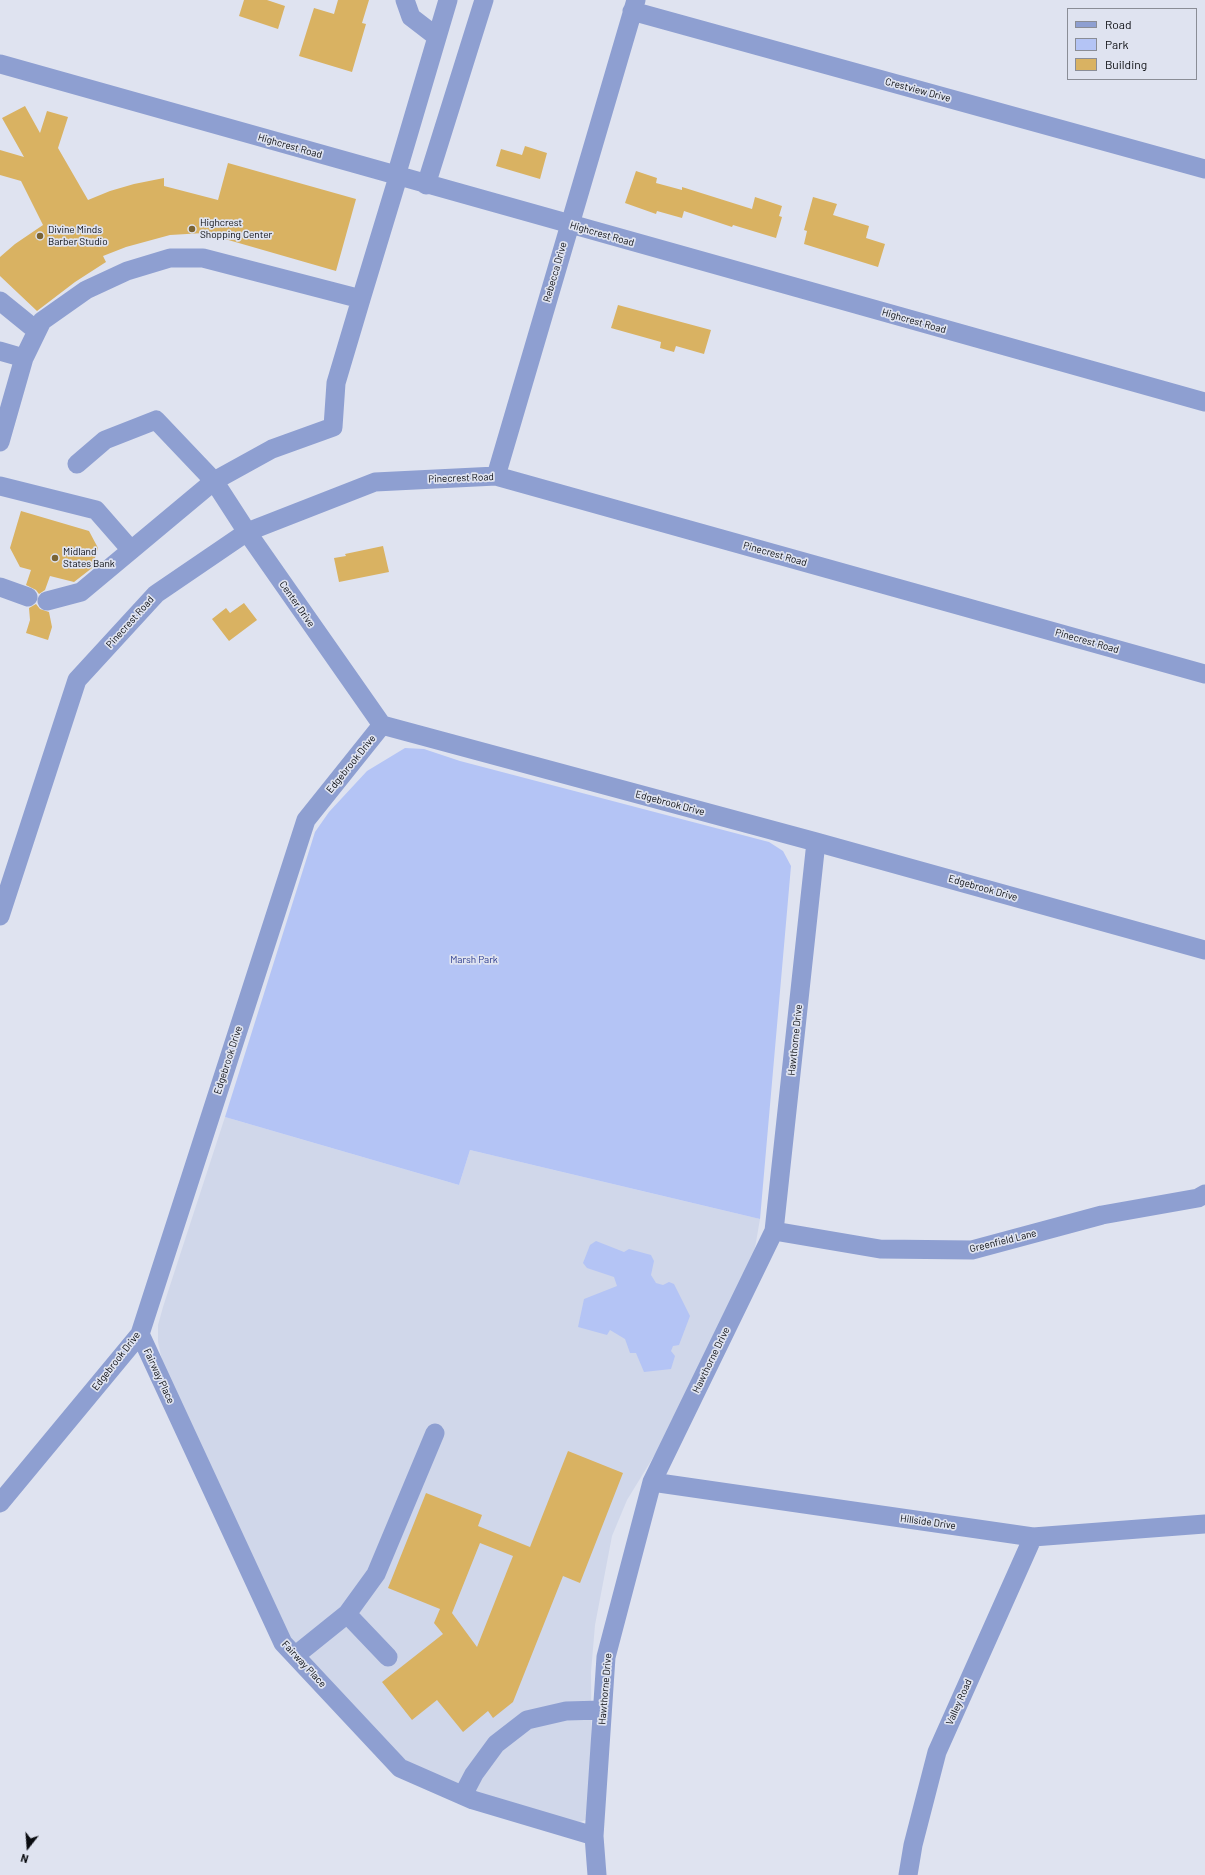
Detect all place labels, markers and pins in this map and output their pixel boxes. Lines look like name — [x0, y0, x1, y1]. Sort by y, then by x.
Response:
place label: Highcrest Shopping Center — [200, 217, 272, 240]
place label: Divine Minds Barber Studio — [48, 224, 108, 248]
marker: Highcrest Shopping Center — [187, 224, 197, 234]
marker: Divine Minds Barber Studio — [35, 231, 45, 241]
place label: Midland States Bank — [63, 546, 115, 570]
marker: Midland States Bank — [50, 553, 60, 563]

